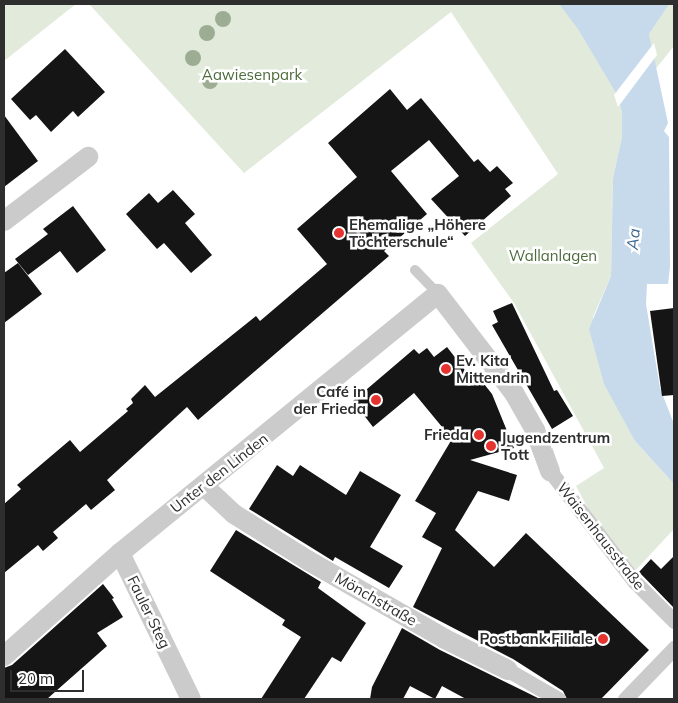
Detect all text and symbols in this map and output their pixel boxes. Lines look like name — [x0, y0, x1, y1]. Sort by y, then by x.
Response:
park label: Aawiesenpark — [202, 66, 302, 84]
place label: Ehemalige „Höhere Töchterschule“ — [349, 215, 486, 250]
marker: Ehemalige „Höhere Töchterschule“ — [333, 227, 345, 239]
water label: Aa — [623, 228, 643, 250]
park label: Wallanlagen — [509, 247, 597, 265]
place label: Ev. Kita Mittendrin — [456, 351, 529, 386]
marker: Ev. Kita Mittendrin — [440, 363, 452, 375]
place label: Café in der Frieda — [293, 382, 366, 417]
marker: Café in der Frieda — [370, 394, 382, 406]
place label: Frieda — [424, 426, 469, 444]
place label: Jugendzentrum Tott — [501, 428, 610, 463]
street label: Unter den Linden — [167, 429, 271, 517]
marker: Frieda — [473, 429, 485, 441]
marker: Jugendzentrum Tott — [485, 440, 497, 452]
street label: Waisenhausstraße — [553, 479, 649, 593]
street label: Mönchstraße — [332, 568, 420, 630]
street label: Fauler Steg — [124, 573, 174, 651]
place label: Postbank Filiale — [480, 630, 593, 648]
marker: Postbank Filiale — [597, 633, 609, 645]
scale bar — [12, 660, 86, 692]
text: 20 m — [18, 669, 53, 688]

